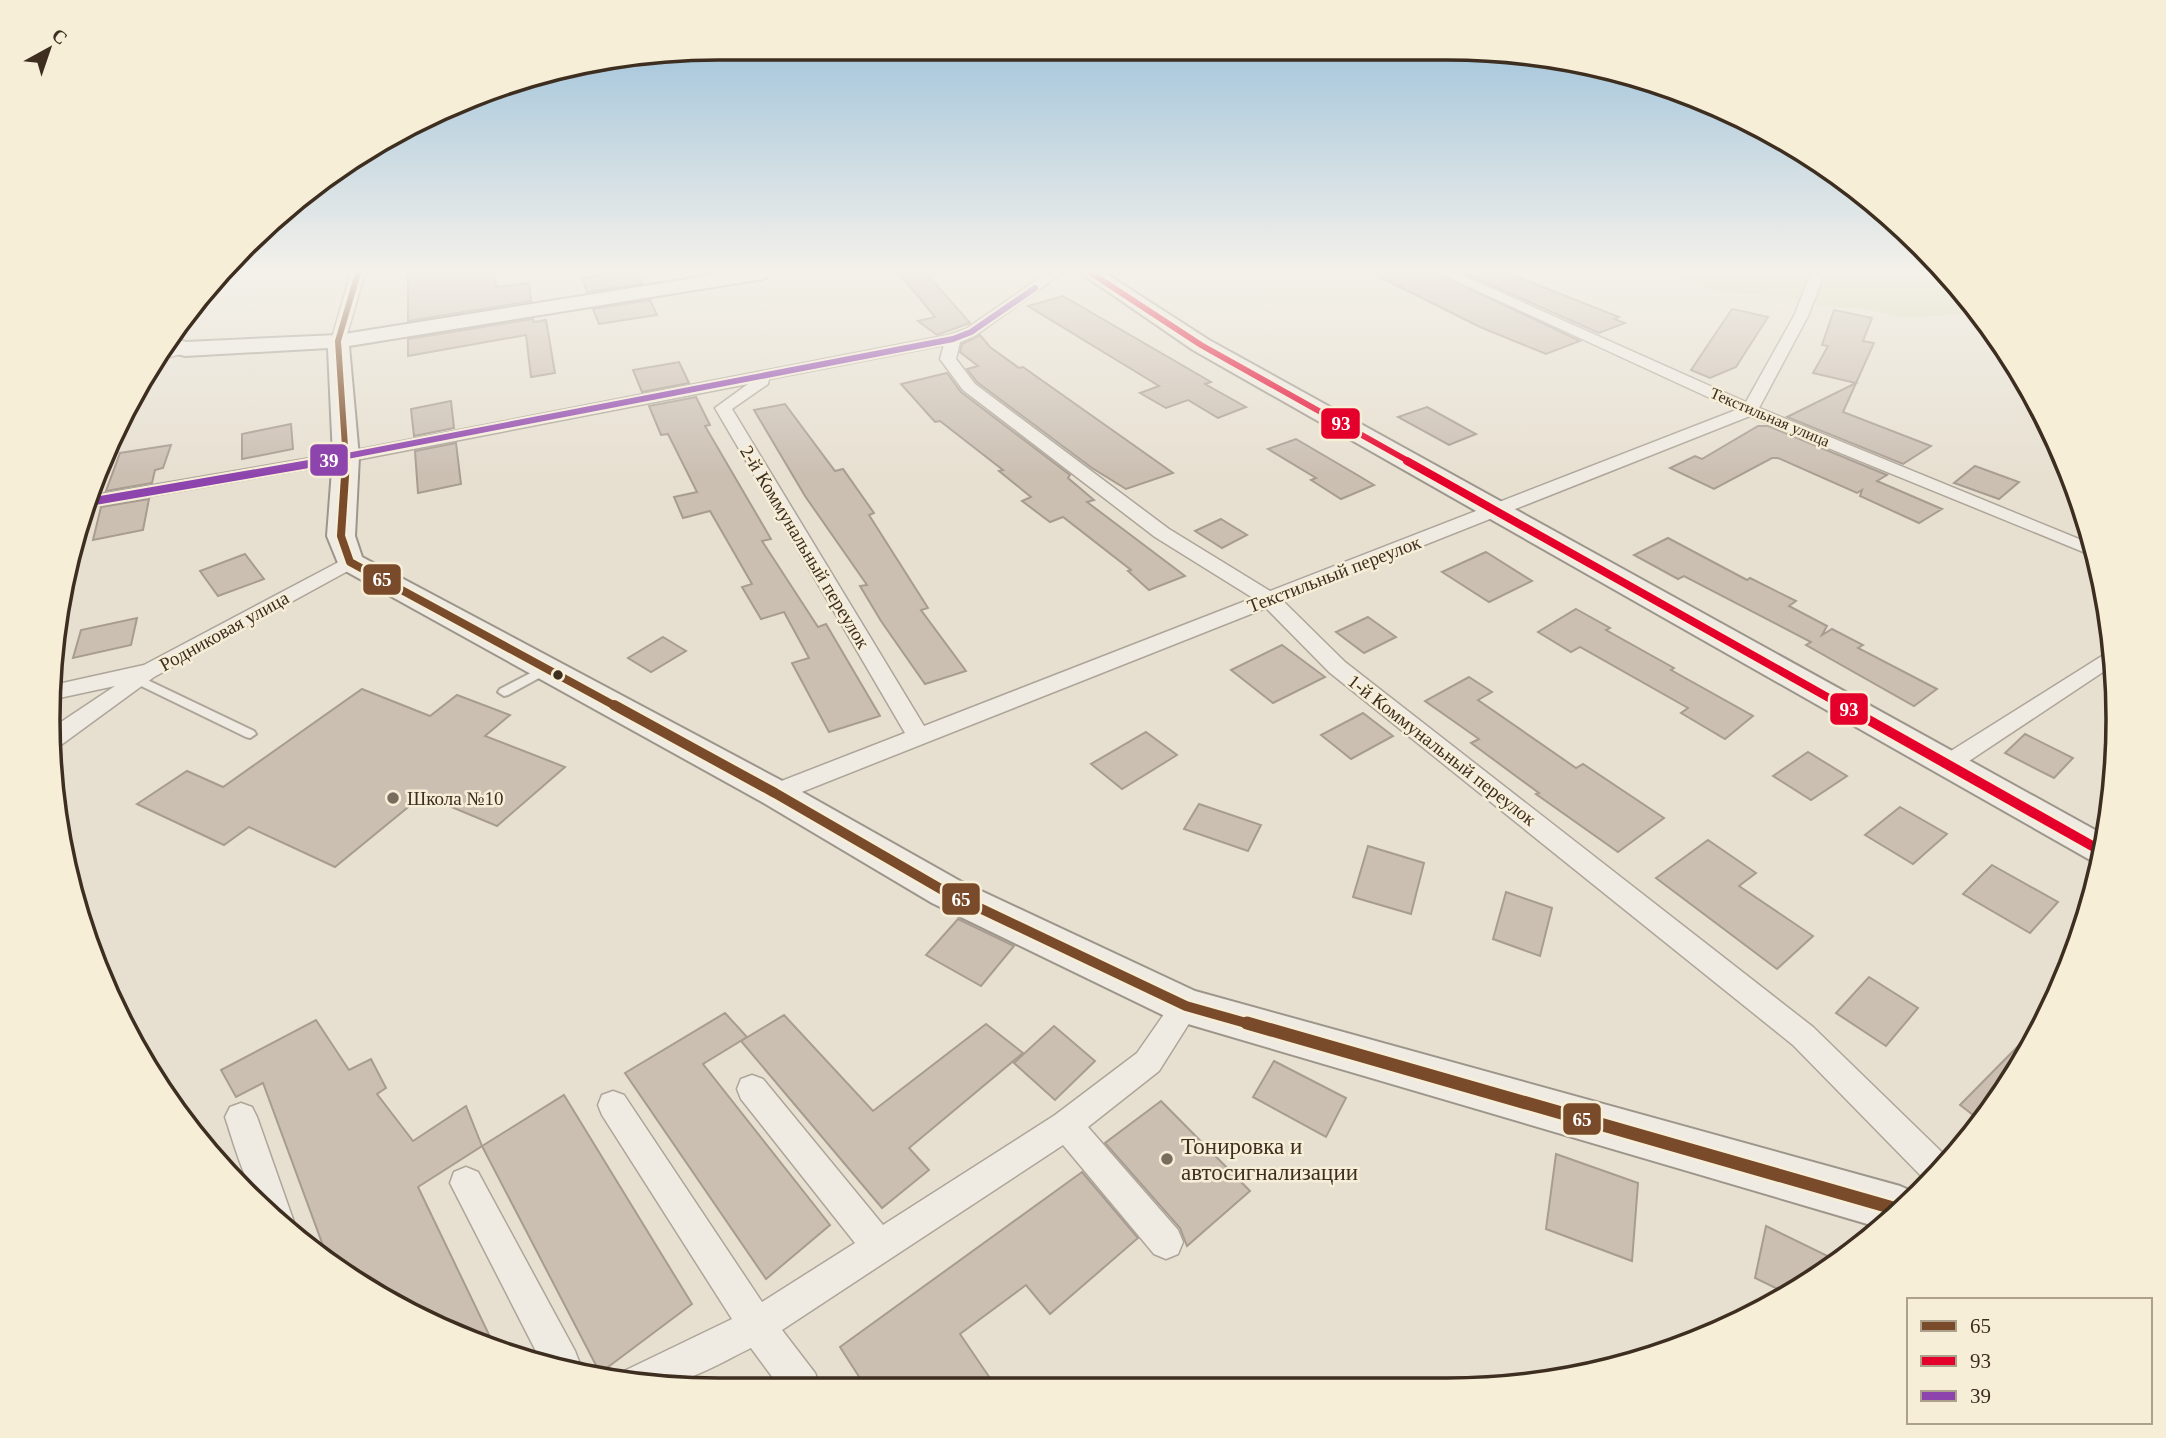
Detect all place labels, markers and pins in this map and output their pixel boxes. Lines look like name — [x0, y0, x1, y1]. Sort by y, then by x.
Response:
unlabelled marker — [551, 668, 565, 682]
place label: Школа №10 — [407, 788, 503, 809]
marker: Школа №10 — [385, 790, 401, 806]
place label: Тонировка и автосигнализации — [1181, 1134, 1358, 1185]
marker: Тонировка и автосигнализации — [1159, 1151, 1175, 1167]

